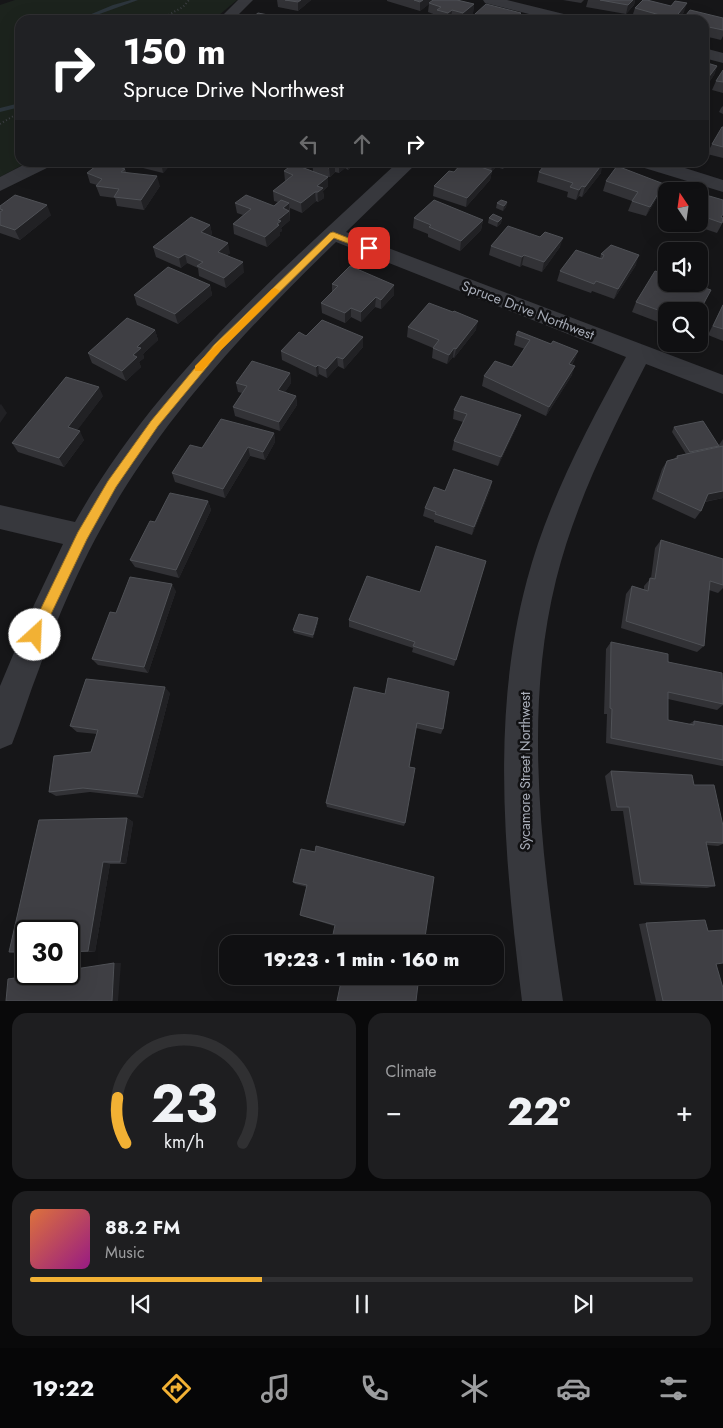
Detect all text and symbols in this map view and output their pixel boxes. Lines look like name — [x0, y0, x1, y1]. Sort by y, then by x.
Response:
text: 150 m — [123, 27, 226, 77]
icon: right — [40, 35, 105, 100]
text: Spruce Drive Northwest — [123, 73, 344, 105]
icon: left — [295, 130, 323, 158]
icon: ahead — [348, 130, 376, 158]
icon: right — [401, 130, 429, 158]
north arrow — [658, 182, 708, 232]
map controls — [658, 182, 708, 352]
pin — [348, 227, 390, 269]
icon: arrive — [355, 234, 383, 262]
button: sound — [658, 242, 708, 292]
street label: Spruce Drive Northwest — [459, 275, 598, 345]
button: search — [658, 302, 708, 352]
position arrow — [8, 608, 60, 660]
street label: Sycamore Street Northwest — [515, 691, 535, 850]
speed limit sign: 30 — [15, 920, 80, 985]
text: 19:23 · 1 min · 160 m — [264, 946, 459, 973]
text: Climate — [386, 1060, 437, 1083]
text: 23 — [151, 1066, 217, 1142]
text: 22° — [507, 1084, 571, 1139]
text: − — [386, 1091, 402, 1132]
text: + — [676, 1091, 693, 1132]
text: km/h — [164, 1129, 204, 1155]
text: 88.2 FM — [105, 1214, 180, 1241]
text: Music — [105, 1241, 145, 1264]
icon: previous — [127, 1290, 155, 1318]
icon: pause — [348, 1290, 376, 1318]
icon: next — [569, 1290, 597, 1318]
icon: directions — [159, 1371, 194, 1406]
icon: music — [258, 1371, 293, 1406]
icon: phone — [357, 1371, 392, 1406]
icon: climate — [457, 1371, 492, 1406]
icon: car — [556, 1371, 591, 1406]
icon: filters — [656, 1371, 691, 1406]
text: 19:22 — [32, 1372, 94, 1404]

